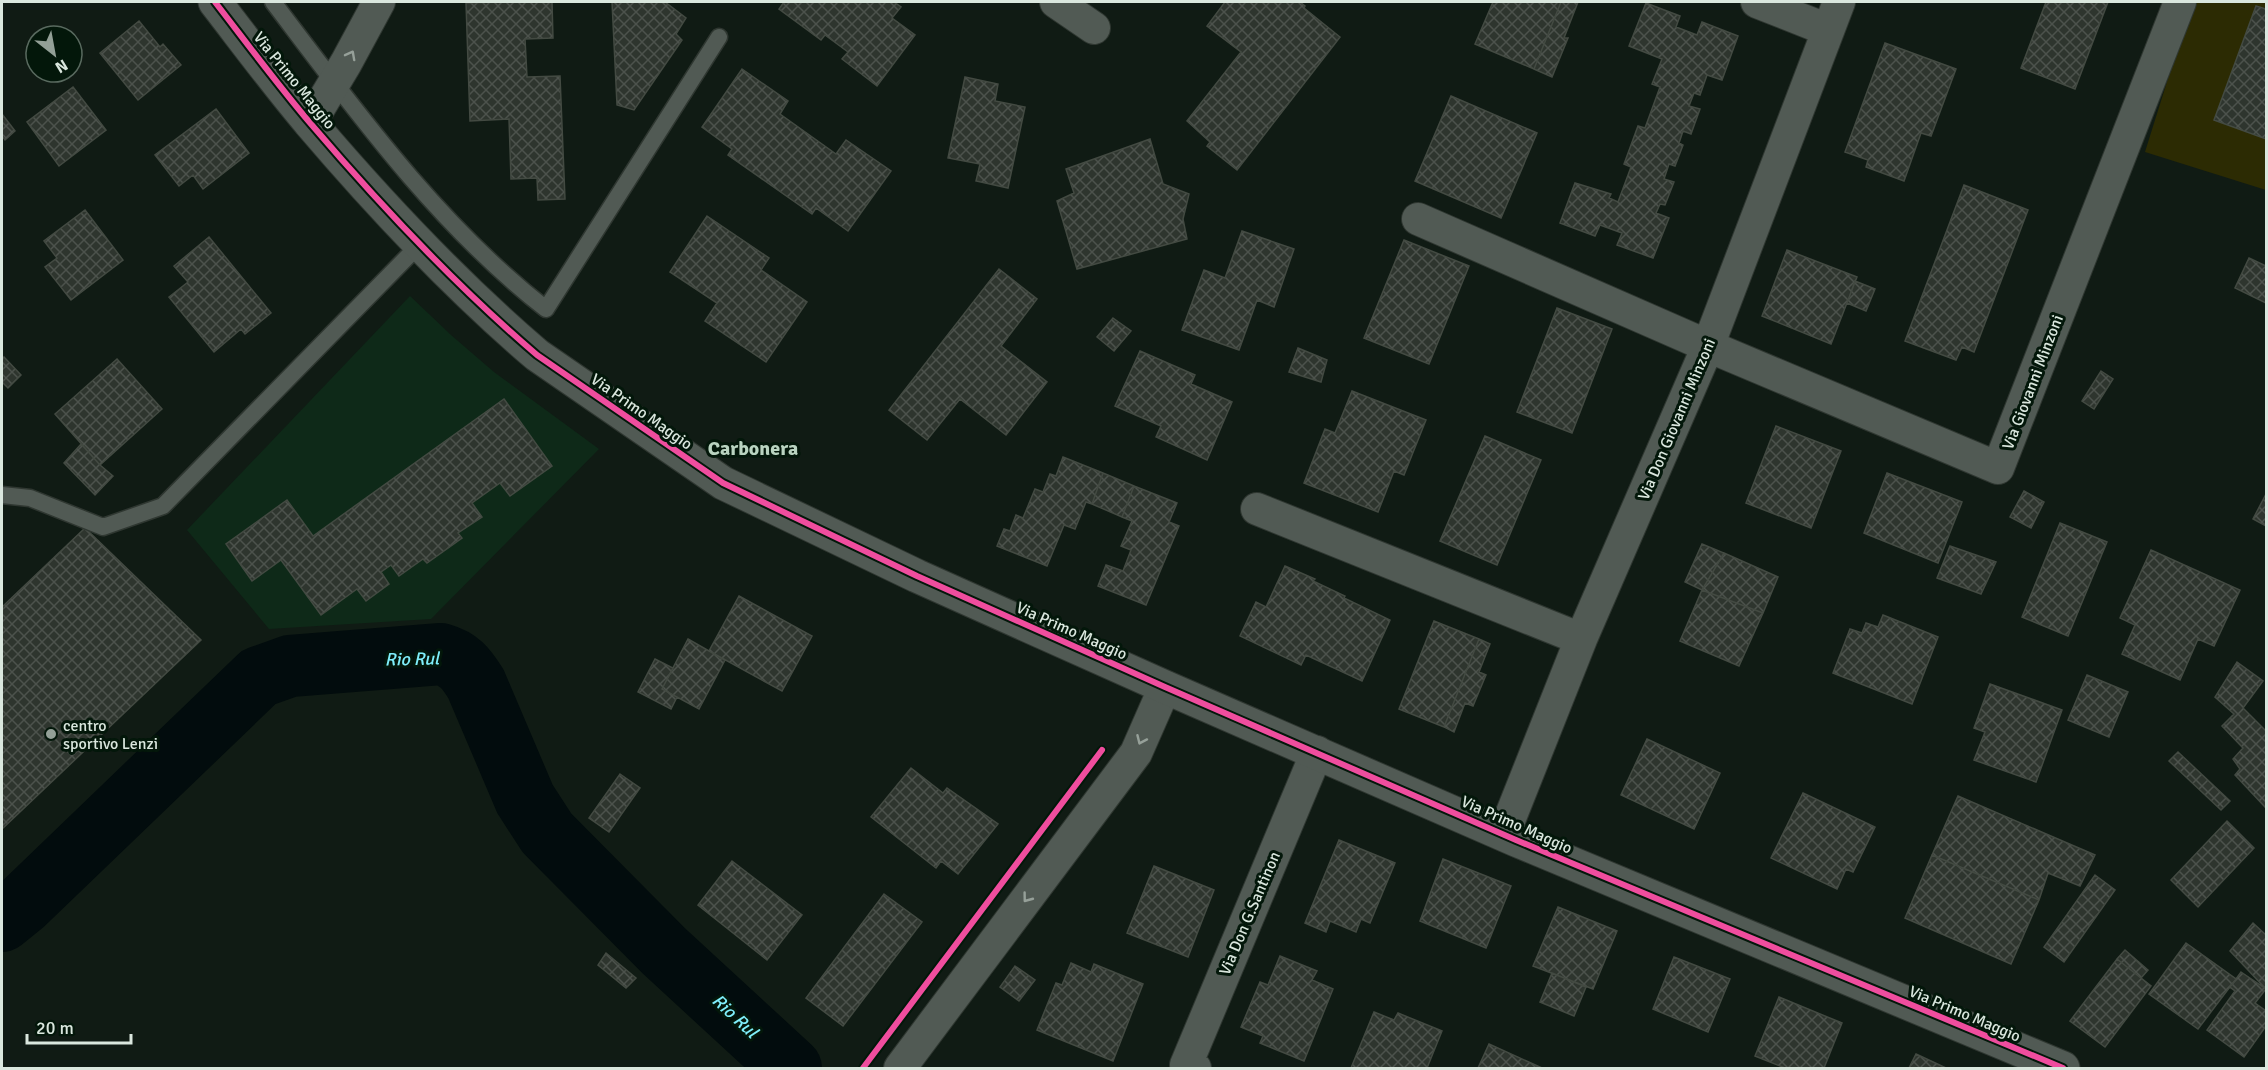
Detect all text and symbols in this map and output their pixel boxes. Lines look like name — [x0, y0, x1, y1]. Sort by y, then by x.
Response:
north arrow — [24, 24, 84, 84]
street label: Via Primo Maggio — [249, 28, 340, 133]
one-way arrow — [344, 51, 355, 61]
text: N — [51, 55, 71, 77]
street label: Via Giovanni Minzoni — [1998, 312, 2068, 453]
street label: Via Don Giovanni Minzoni — [1634, 335, 1720, 503]
street label: Via Primo Maggio — [587, 369, 696, 454]
district label: Carbonera — [708, 436, 798, 461]
street label: Via Primo Maggio — [1013, 597, 1130, 664]
water label: Rio Rul — [385, 647, 441, 670]
place label: centro sportivo Lenzi — [63, 716, 158, 754]
marker: centro sportivo Lenzi — [44, 727, 58, 741]
one-way arrow — [1137, 734, 1149, 745]
street label: Via Primo Maggio — [1458, 791, 1575, 858]
street label: Via Don G.Santinon — [1215, 849, 1285, 978]
one-way arrow — [1024, 892, 1035, 903]
street label: Via Primo Maggio — [1906, 981, 2024, 1046]
water label: Rio Rul — [708, 989, 764, 1044]
scale bar — [27, 1007, 130, 1045]
text: 20 m — [36, 1017, 74, 1039]

